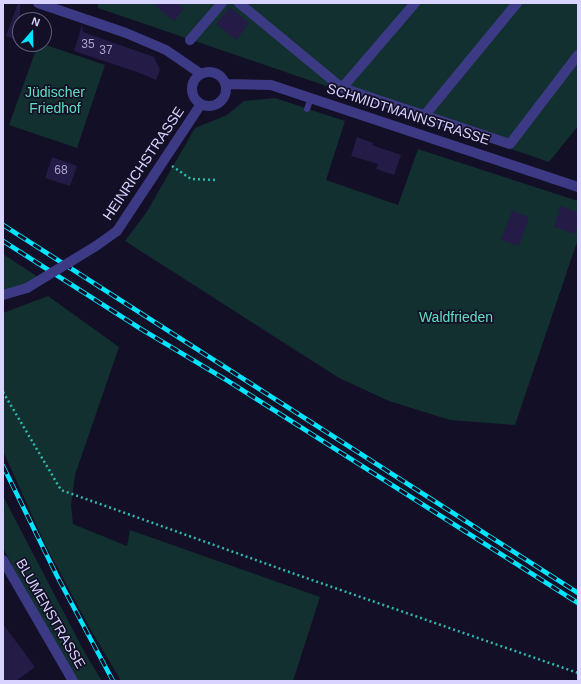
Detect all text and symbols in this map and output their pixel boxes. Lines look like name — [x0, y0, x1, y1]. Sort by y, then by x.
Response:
north arrow — [12, 12, 52, 52]
text: N — [30, 15, 42, 29]
house number: 35 — [81, 38, 95, 52]
house number: 37 — [99, 44, 113, 58]
street label: SCHMIDTMANNSTRASSE — [324, 81, 492, 149]
park label: Jüdischer Friedhof — [25, 85, 85, 118]
street label: HEINRICHSTRASSE — [100, 104, 188, 224]
house number: 68 — [54, 164, 68, 178]
park label: Waldfrieden — [419, 310, 493, 326]
street label: BLUMENSTRASSE — [12, 556, 88, 672]

